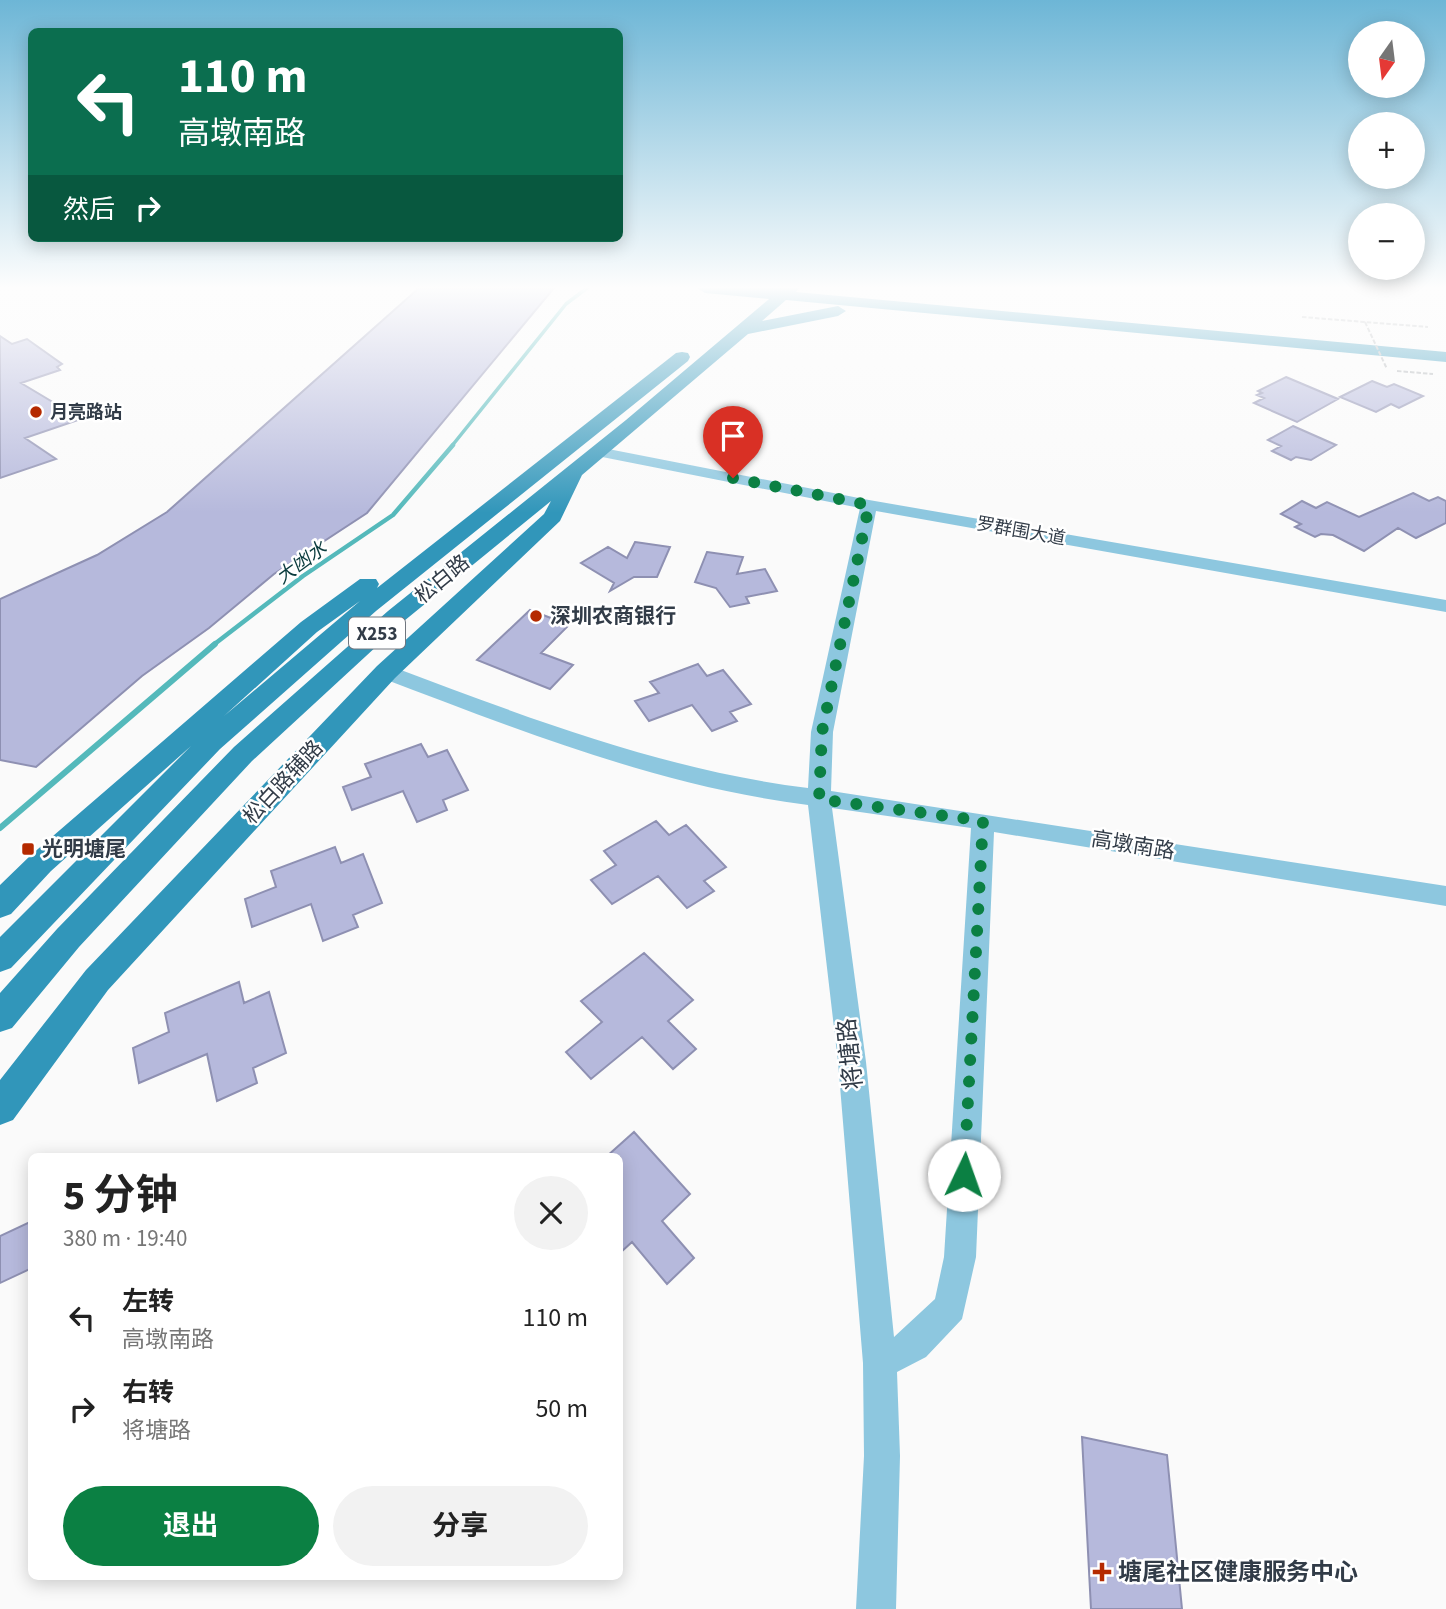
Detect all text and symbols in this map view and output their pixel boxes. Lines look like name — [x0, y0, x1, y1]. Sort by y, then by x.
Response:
north arrow — [1348, 21, 1424, 98]
map controls — [1348, 21, 1425, 280]
text: 110 m — [178, 42, 307, 112]
icon: left — [63, 56, 154, 147]
text: 高墩南路 — [178, 111, 306, 157]
button: + — [1348, 112, 1425, 189]
icon: right — [129, 189, 167, 227]
text: 然后 — [63, 191, 115, 228]
button: − — [1348, 203, 1425, 280]
place label: 月亮路站 — [50, 400, 122, 425]
marker: 月亮路站 — [28, 404, 44, 420]
pin — [703, 406, 763, 478]
icon: arrive — [714, 417, 752, 455]
street label: 罗群围大道 — [974, 511, 1067, 552]
water label: 大凼水 — [271, 535, 334, 591]
street label: 松白路 — [408, 548, 476, 610]
place label: 深圳农商银行 — [550, 601, 676, 631]
marker: 深圳农商银行 — [528, 608, 544, 624]
road number: X253 — [349, 618, 405, 648]
street label: 松白路辅路 — [236, 733, 330, 831]
street label: 高墩南路 — [1089, 824, 1177, 866]
place label: 光明塘尾 — [42, 834, 126, 864]
marker: 光明塘尾 — [20, 841, 36, 857]
street label: 将塘路 — [829, 1016, 872, 1092]
position arrow — [927, 1138, 1001, 1212]
text: 5 分钟 — [63, 1166, 178, 1226]
button: close — [514, 1176, 588, 1250]
text: 380 m · 19:40 — [63, 1222, 187, 1255]
text: 左转 — [122, 1283, 174, 1320]
icon: left — [63, 1299, 101, 1337]
text: 110 m — [522, 1299, 588, 1336]
text: 高墩南路 — [122, 1323, 214, 1356]
text: 右转 — [122, 1374, 174, 1411]
icon: right — [63, 1390, 101, 1428]
text: 50 m — [535, 1390, 588, 1427]
text: 将塘路 — [122, 1414, 191, 1447]
button: 退出 — [63, 1486, 319, 1566]
button: 分享 — [333, 1486, 588, 1566]
place label: 塘尾社区健康服务中心 — [1118, 1555, 1358, 1590]
marker: 塘尾社区健康服务中心 — [1092, 1562, 1112, 1582]

